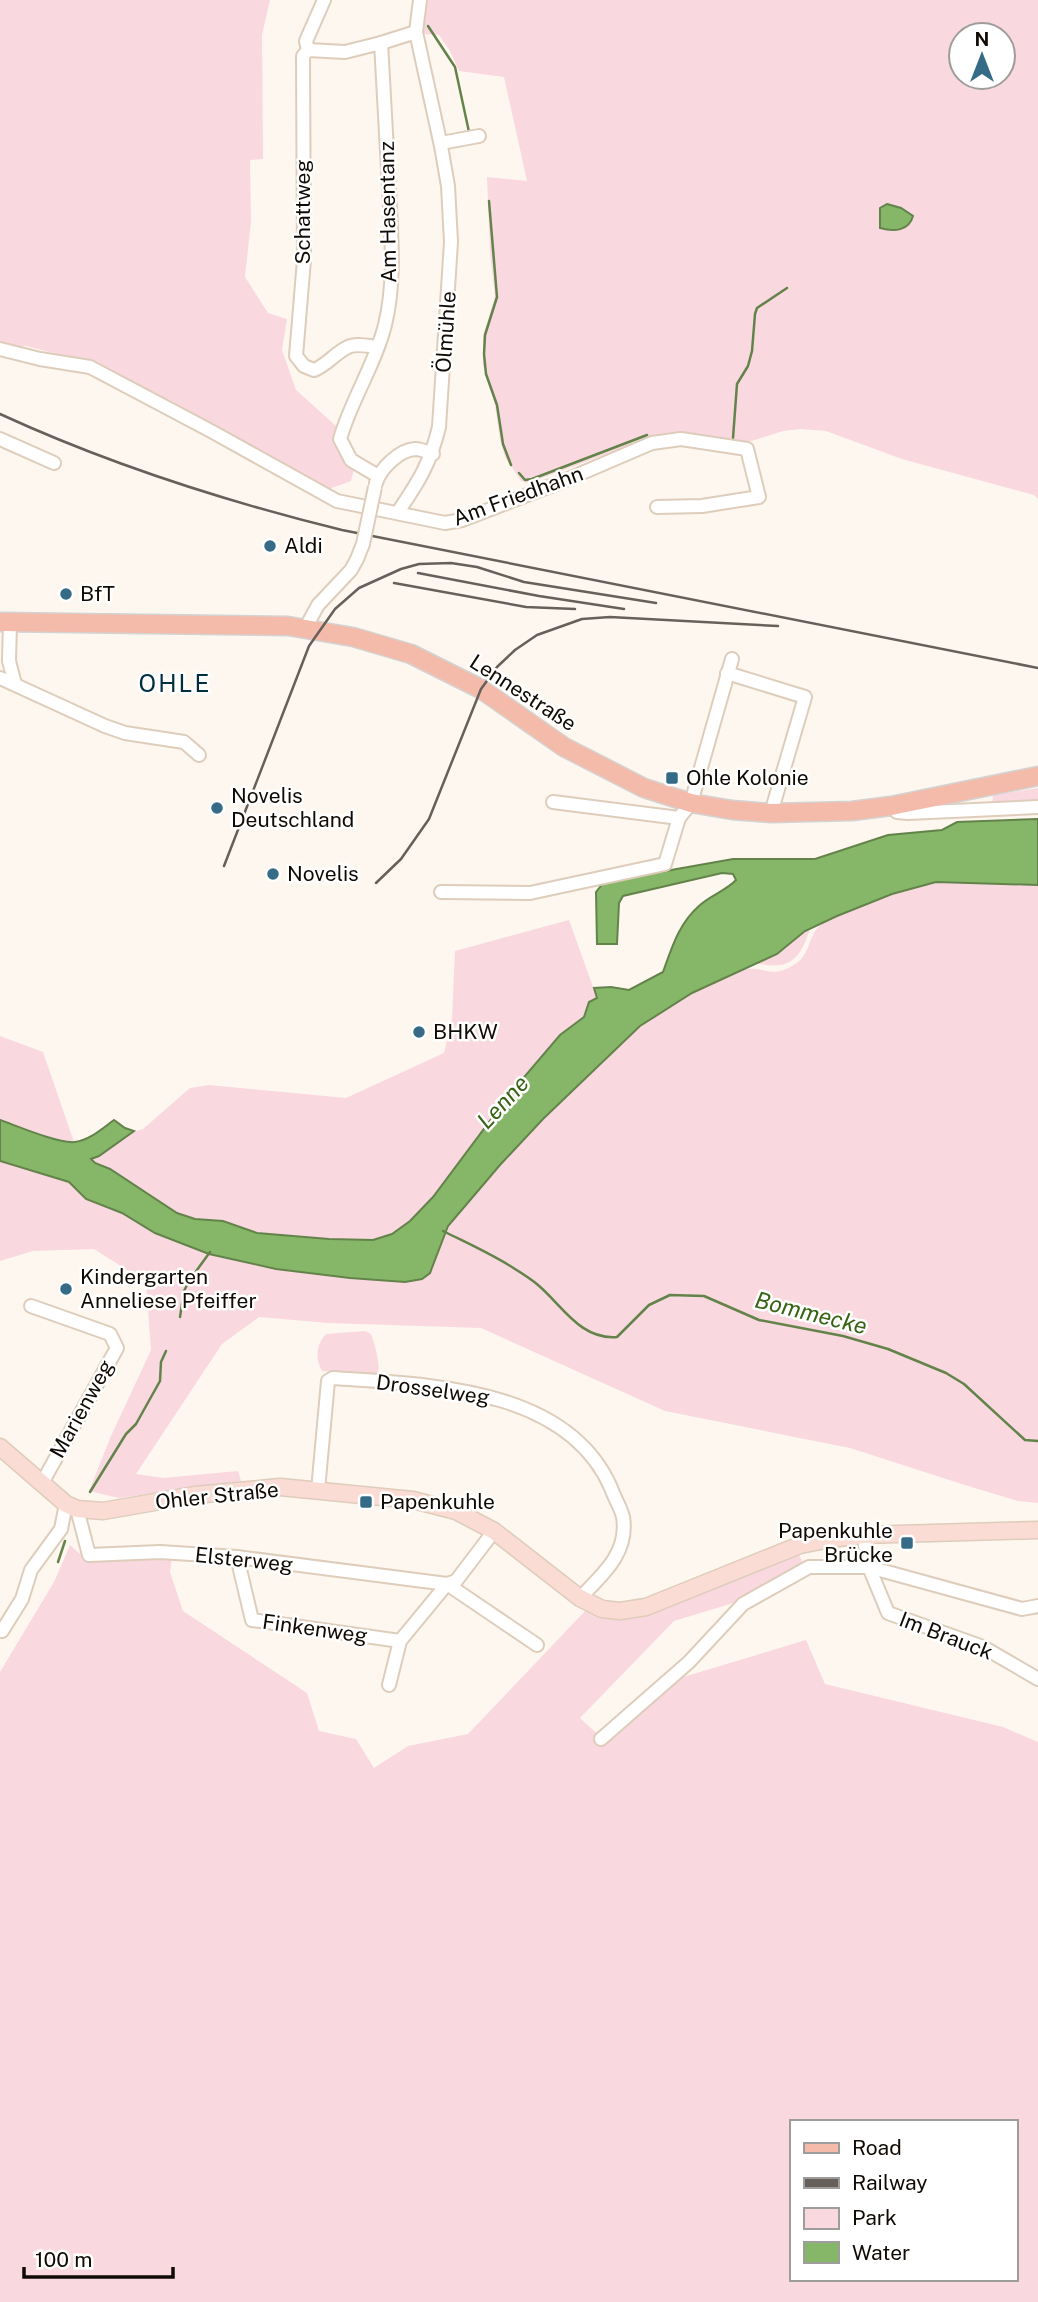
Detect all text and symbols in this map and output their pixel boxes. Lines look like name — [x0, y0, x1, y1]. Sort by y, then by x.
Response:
north arrow — [947, 21, 1017, 91]
text: N — [975, 28, 989, 50]
street label: Am Hasentanz — [374, 141, 401, 283]
street label: Schattweg — [290, 160, 315, 264]
street label: Ölmühle — [430, 290, 461, 374]
street label: Am Friedhahn — [449, 460, 586, 531]
place label: Aldi — [284, 533, 323, 558]
marker: Aldi — [262, 538, 278, 554]
place label: BfT — [80, 581, 115, 606]
marker: BfT — [58, 586, 74, 602]
street label: Lennestraße — [465, 649, 581, 736]
district label: OHLE — [139, 669, 211, 697]
place label: Ohle Kolonie — [686, 765, 809, 790]
marker: Ohle Kolonie — [664, 770, 680, 786]
place label: Novelis Deutschland — [231, 783, 354, 832]
marker: Novelis Deutschland — [209, 800, 225, 816]
place label: Novelis — [287, 861, 359, 886]
marker: Novelis — [265, 866, 281, 882]
place label: BHKW — [433, 1019, 498, 1044]
marker: BHKW — [411, 1024, 427, 1040]
water label: Lenne — [471, 1069, 534, 1134]
place label: Kindergarten Anneliese Pfeiffer — [80, 1264, 257, 1313]
marker: Kindergarten Anneliese Pfeiffer — [58, 1281, 74, 1297]
water label: Bommecke — [752, 1286, 870, 1339]
street label: Marienweg — [44, 1355, 119, 1462]
street label: Drosselweg — [375, 1369, 492, 1410]
street label: Ohler Straße — [154, 1477, 280, 1514]
place label: Papenkuhle — [380, 1489, 495, 1514]
marker: Papenkuhle — [358, 1494, 374, 1510]
place label: Papenkuhle Brücke — [778, 1518, 893, 1567]
marker: Papenkuhle Brücke — [899, 1535, 915, 1551]
street label: Elsterweg — [194, 1542, 294, 1577]
street label: Im Brauck — [896, 1606, 997, 1665]
street label: Finkenweg — [261, 1609, 369, 1648]
legend — [790, 2120, 1017, 2281]
text: Road — [852, 2135, 902, 2160]
text: Railway — [852, 2170, 928, 2195]
text: Park — [852, 2205, 897, 2230]
scale bar — [24, 2236, 173, 2280]
text: Water — [852, 2240, 910, 2265]
text: 100 m — [35, 2247, 92, 2272]

